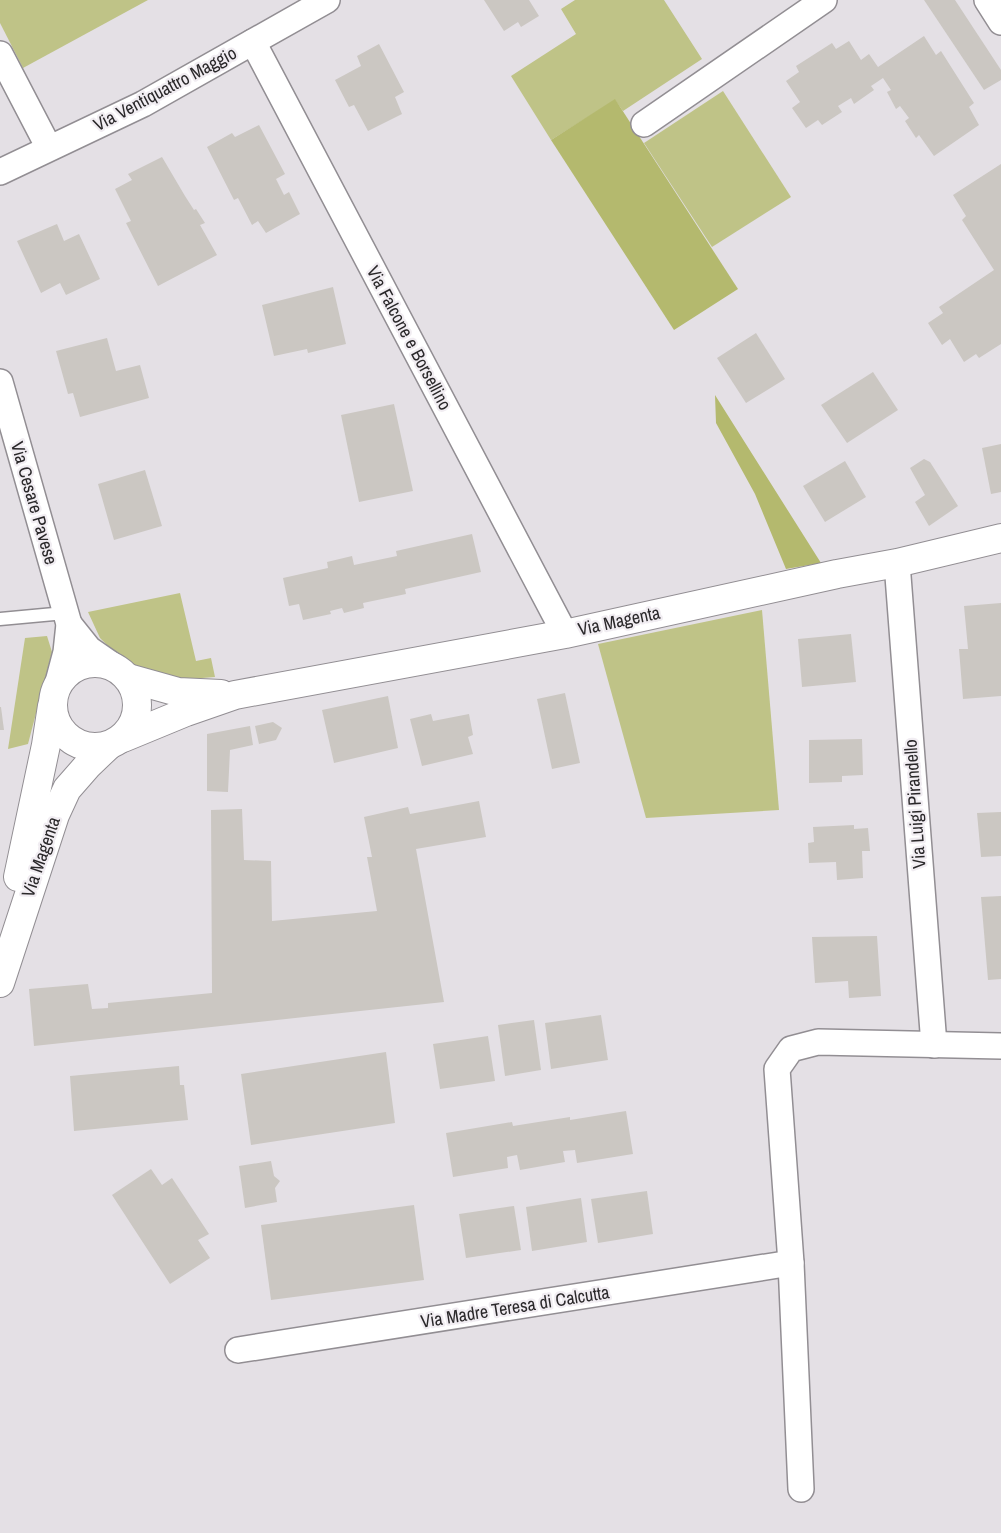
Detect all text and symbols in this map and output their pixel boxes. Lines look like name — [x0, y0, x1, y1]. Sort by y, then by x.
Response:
street label: Via Ventiquattro Maggio — [89, 40, 241, 137]
street label: Via Falcone e Borsellino — [361, 261, 458, 414]
street label: Via Cesare Pavese — [5, 438, 64, 567]
street label: Via Magenta — [575, 600, 662, 641]
street label: Via Luigi Pirandello — [898, 739, 931, 869]
street label: Via Magenta — [15, 813, 66, 900]
street label: Via Madre Teresa di Calcutta — [419, 1279, 611, 1334]

